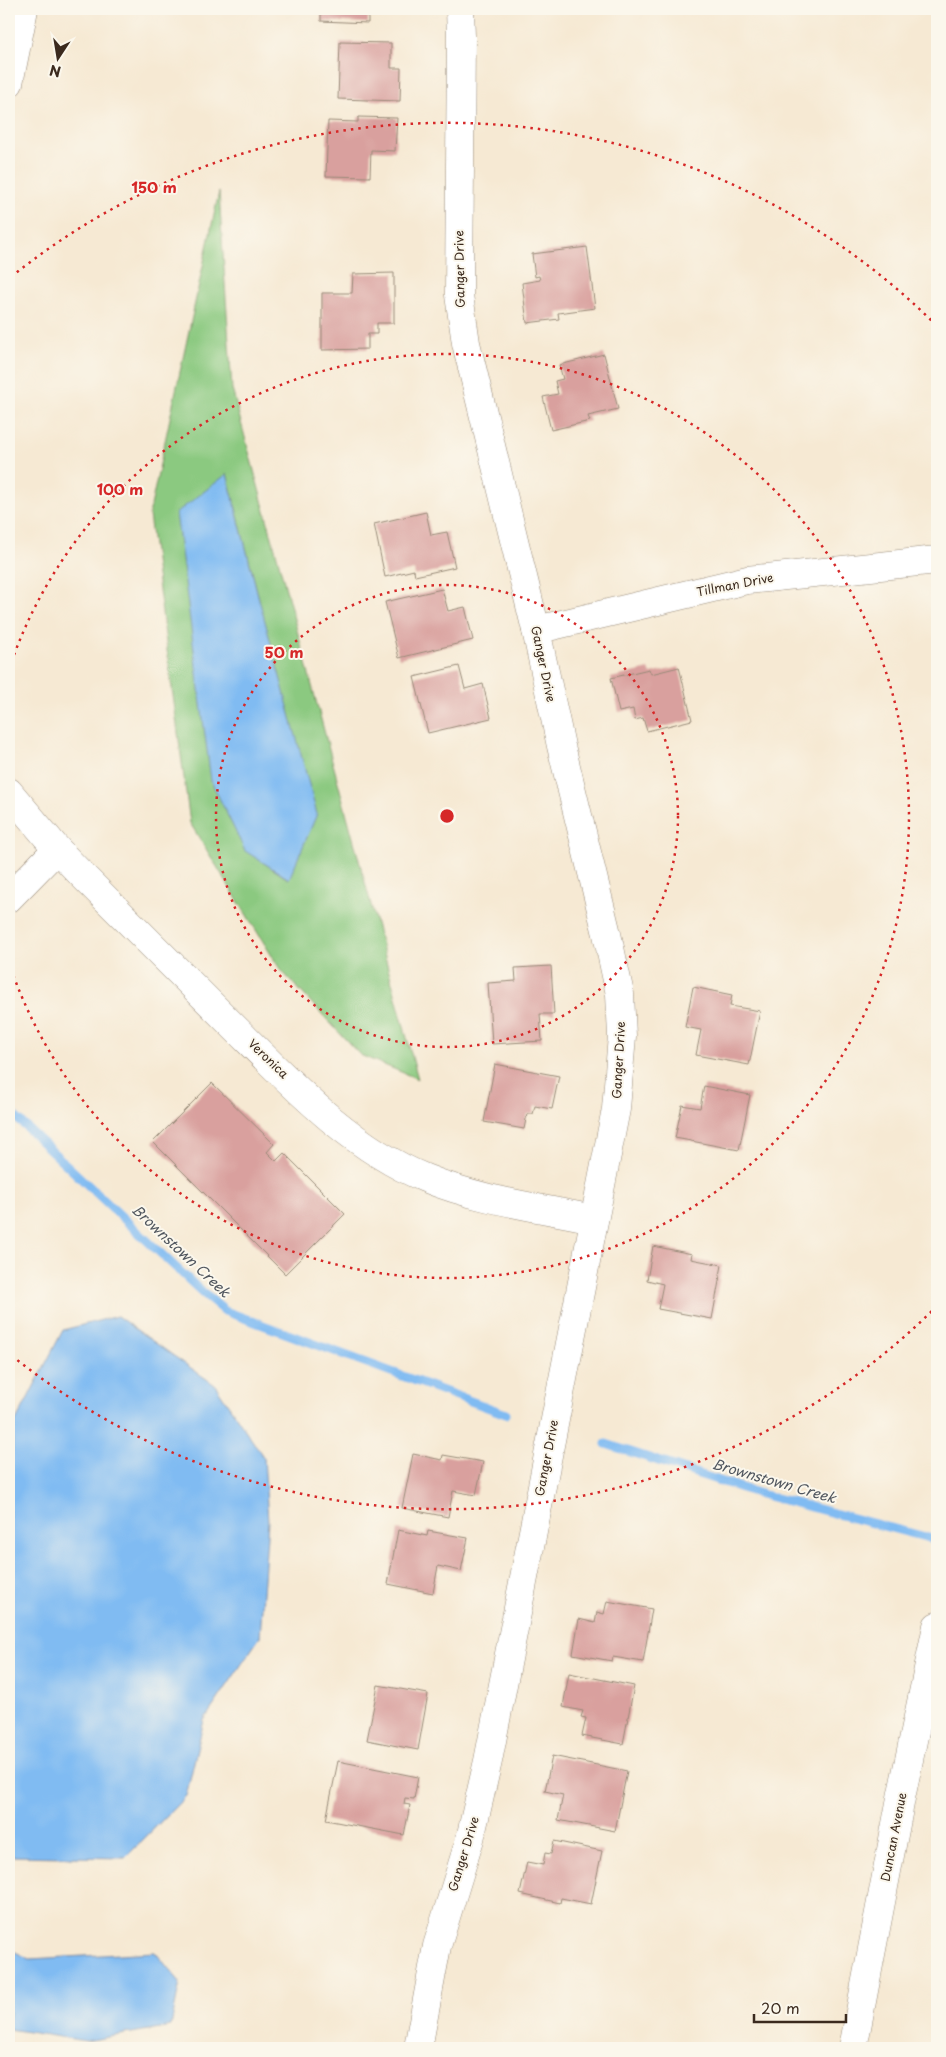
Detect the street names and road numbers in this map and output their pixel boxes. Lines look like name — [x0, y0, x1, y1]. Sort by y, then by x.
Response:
street label: Ganger Drive — [449, 230, 469, 308]
street label: Tillman Drive — [695, 568, 775, 600]
street label: Ganger Drive — [527, 624, 561, 704]
street label: Ganger Drive — [607, 1021, 629, 1099]
street label: Veronica — [244, 1034, 293, 1082]
street label: Ganger Drive — [530, 1418, 562, 1498]
street label: Duncan Avenue — [876, 1790, 911, 1883]
street label: Ganger Drive — [443, 1814, 483, 1893]

